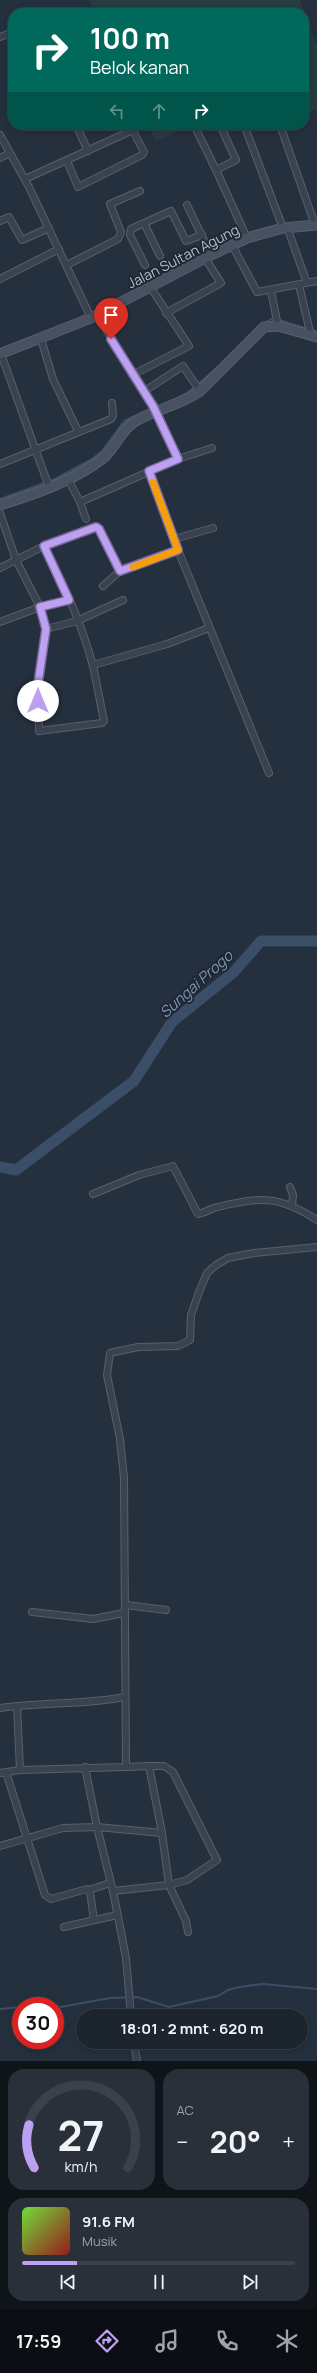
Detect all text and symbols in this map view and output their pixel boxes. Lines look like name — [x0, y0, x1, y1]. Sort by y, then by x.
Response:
text: 100 m — [90, 19, 170, 57]
icon: right — [24, 24, 76, 76]
text: Belok kanan — [90, 55, 189, 79]
icon: left — [106, 100, 128, 122]
icon: ahead — [148, 100, 170, 122]
icon: right — [190, 100, 212, 122]
street label: Jalan Sultan Agung — [124, 220, 242, 292]
pin — [94, 298, 128, 339]
icon: arrive — [100, 304, 122, 326]
position arrow — [17, 680, 59, 722]
water label: Sungai Progo — [155, 945, 238, 1022]
speed limit sign: 30 — [12, 1997, 64, 2049]
text: 18:01 · 2 mnt · 620 m — [120, 2018, 264, 2039]
text: AC — [177, 2101, 194, 2119]
text: 27 — [58, 2106, 105, 2162]
text: 20° — [210, 2121, 261, 2162]
text: − — [177, 2127, 188, 2157]
text: + — [282, 2127, 295, 2157]
text: km/h — [65, 2156, 98, 2175]
text: 91.6 FM — [82, 2211, 135, 2232]
text: Musik — [82, 2232, 117, 2250]
icon: previous — [57, 2271, 79, 2293]
icon: pause — [148, 2271, 170, 2293]
icon: next — [239, 2271, 261, 2293]
icon: directions — [93, 2327, 121, 2355]
icon: music — [153, 2327, 181, 2355]
icon: phone — [213, 2327, 241, 2355]
icon: climate — [273, 2327, 301, 2355]
text: 17:59 — [16, 2329, 61, 2353]

